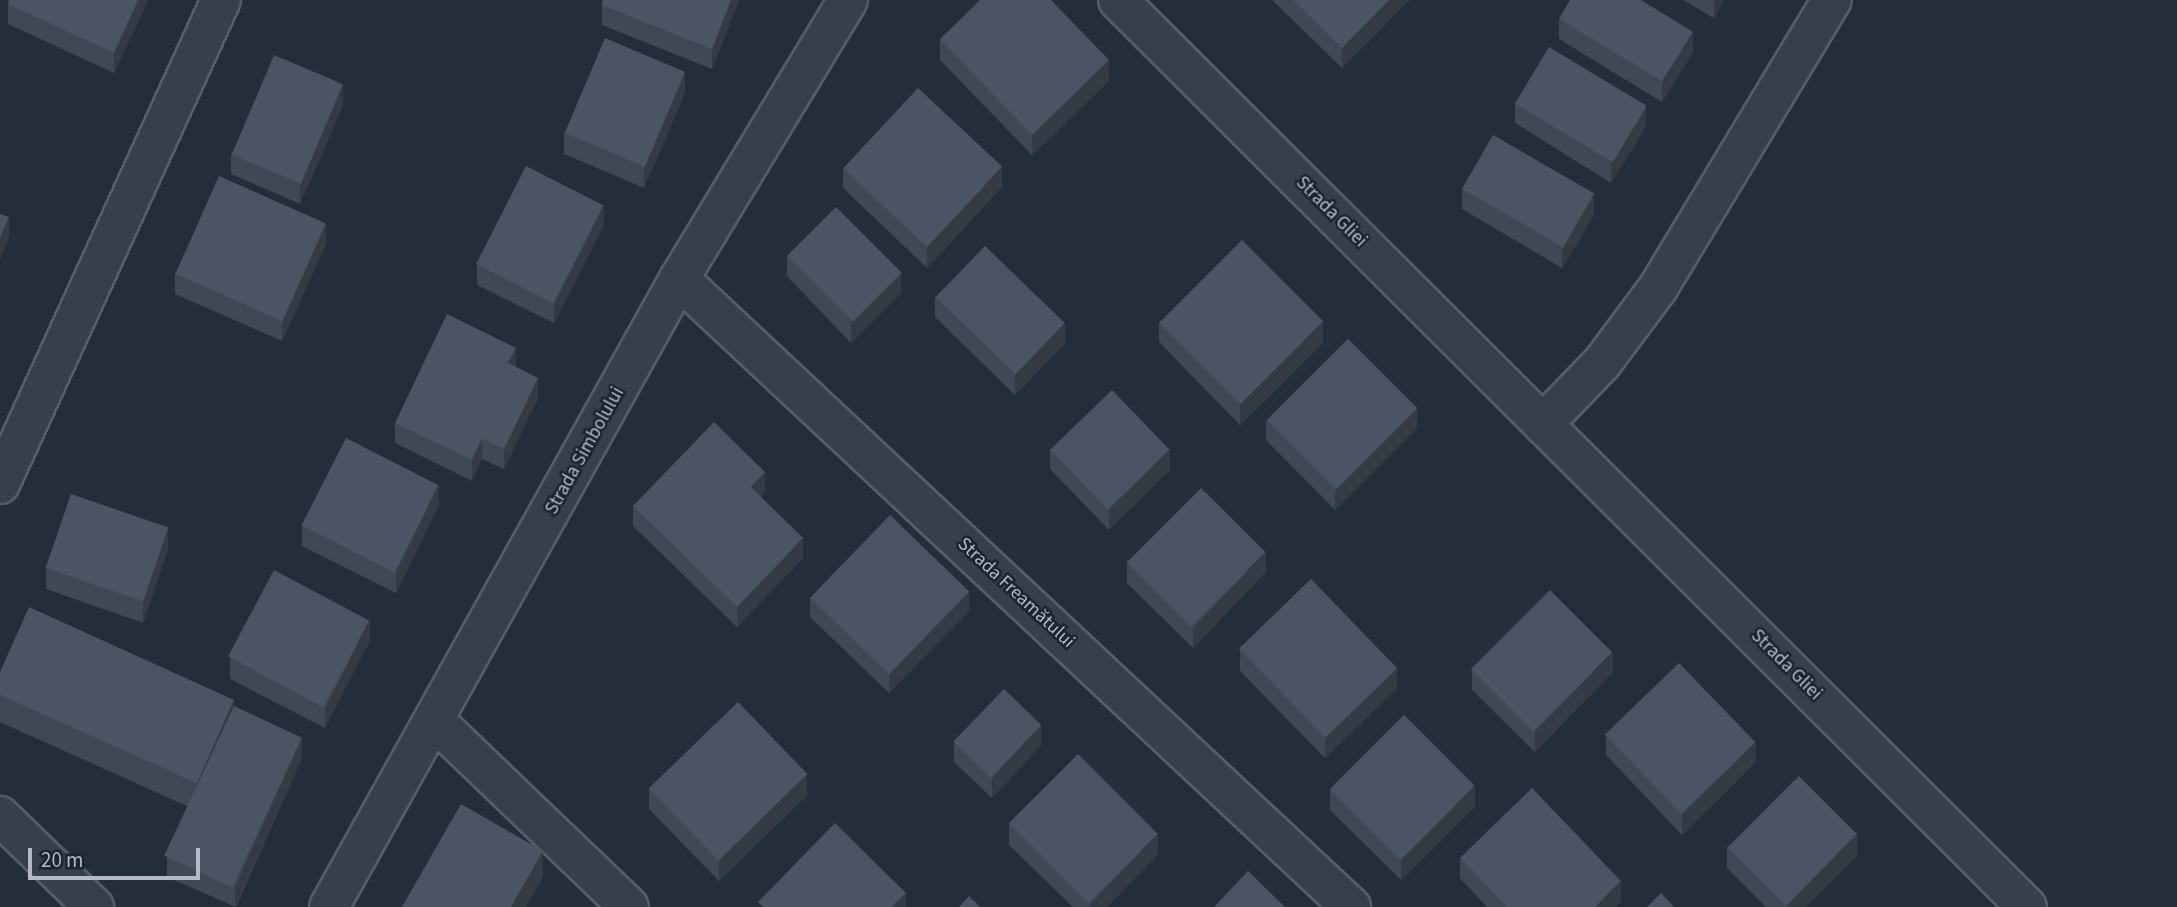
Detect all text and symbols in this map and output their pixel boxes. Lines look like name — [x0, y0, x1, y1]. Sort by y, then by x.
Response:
street label: Strada Gliei — [1291, 172, 1371, 252]
street label: Strada Simbolului — [541, 383, 629, 519]
street label: Strada Freamătului — [953, 533, 1079, 653]
street label: Strada Gliei — [1746, 625, 1826, 705]
scale bar — [32, 834, 203, 878]
text: 20 m — [41, 845, 83, 875]

